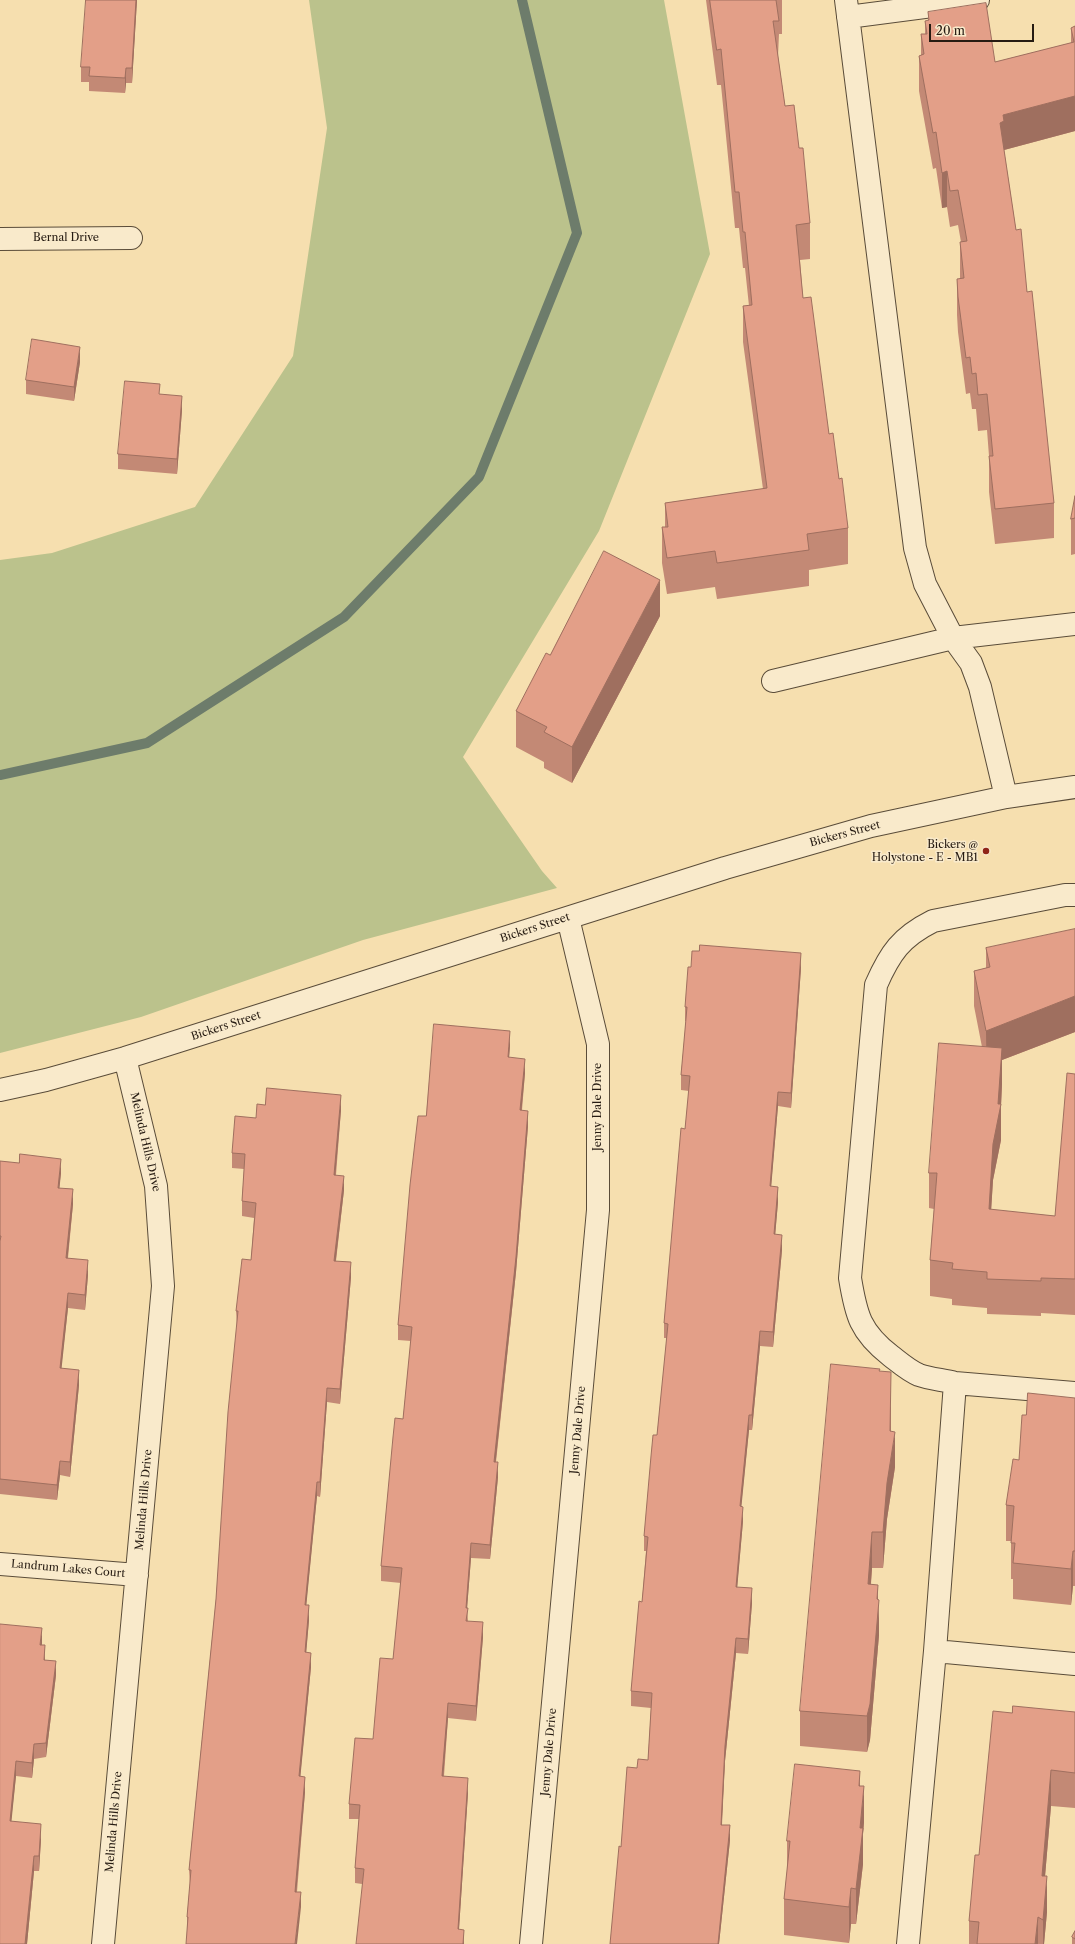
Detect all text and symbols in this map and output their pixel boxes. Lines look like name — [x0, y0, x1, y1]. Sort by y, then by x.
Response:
scale bar — [931, 16, 1036, 42]
text: 20 m — [936, 23, 965, 38]
street label: Bernal Drive — [33, 231, 99, 245]
street label: Bickers Street — [808, 818, 882, 850]
place label: Bickers @ Holystone - E - MB1 — [872, 838, 978, 864]
marker: Bickers @ Holystone - E - MB1 — [981, 846, 991, 856]
street label: Bickers Street — [499, 911, 571, 945]
street label: Bickers Street — [190, 1009, 262, 1043]
street label: Jenny Dale Drive — [591, 1063, 605, 1151]
street label: Melinda Hills Drive — [127, 1091, 163, 1193]
street label: Jenny Dale Drive — [568, 1386, 588, 1474]
street label: Melinda Hills Drive — [133, 1449, 155, 1551]
street label: Landrum Lakes Court — [10, 1557, 126, 1581]
street label: Jenny Dale Drive — [539, 1708, 559, 1796]
street label: Melinda Hills Drive — [103, 1771, 125, 1873]

